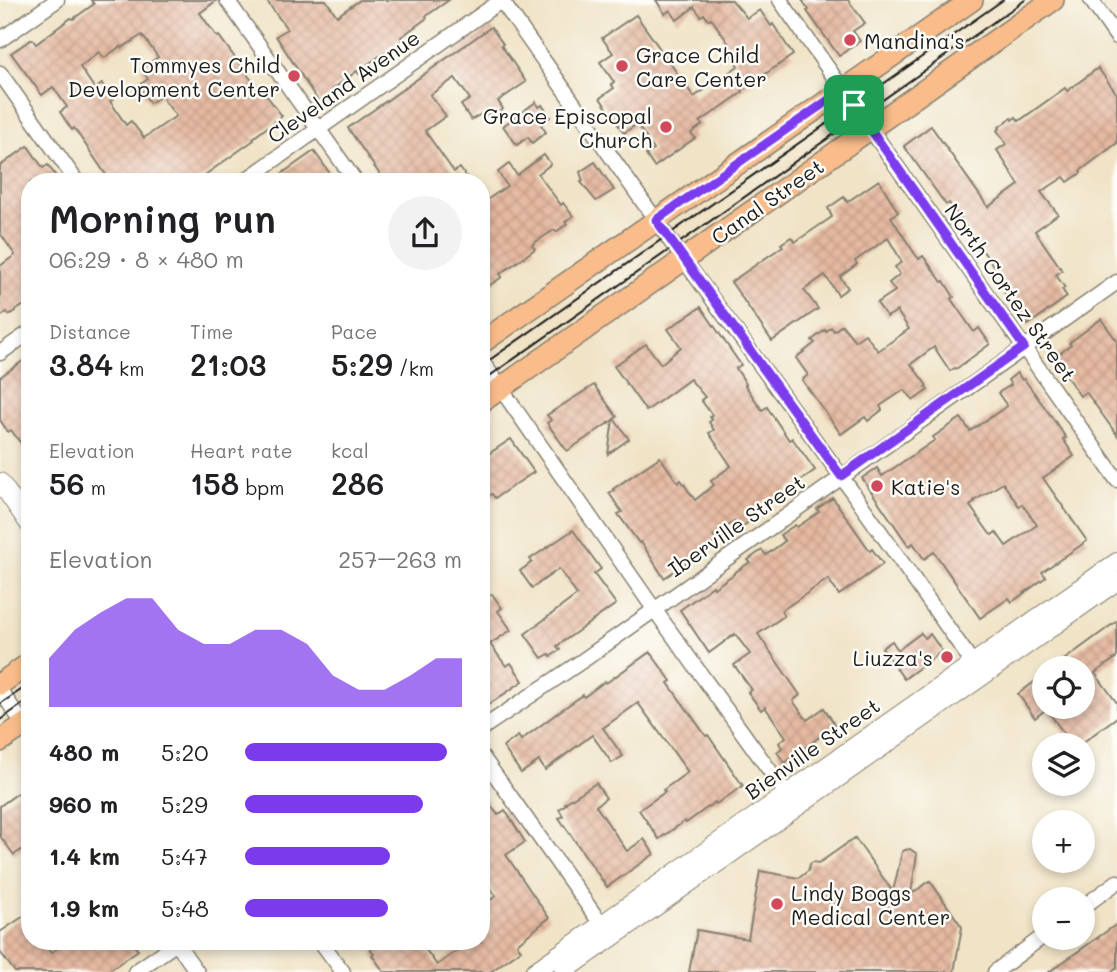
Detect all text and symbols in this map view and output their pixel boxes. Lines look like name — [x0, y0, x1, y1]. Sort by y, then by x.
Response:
street label: Cleveland Avenue — [262, 23, 424, 149]
place label: Mandina's — [864, 27, 965, 54]
marker: Mandina's — [842, 32, 858, 48]
place label: Grace Child Care Center — [636, 41, 767, 92]
place label: Tommyes Child Development Center — [68, 51, 280, 102]
marker: Grace Child Care Center — [614, 58, 630, 74]
marker: Tommyes Child Development Center — [286, 68, 302, 84]
pin — [824, 75, 884, 135]
icon: arrive — [835, 86, 873, 124]
place label: Grace Episcopal Church — [483, 102, 652, 153]
marker: Grace Episcopal Church — [658, 119, 674, 135]
street label: Canal Street — [705, 152, 829, 250]
text: Morning run — [49, 193, 276, 243]
button: share — [388, 196, 462, 270]
street label: North Cortez Street — [939, 198, 1083, 386]
text: 06:29 · 8 × 480 m — [49, 244, 244, 274]
text: Distance — [49, 319, 131, 344]
text: Time — [190, 319, 233, 344]
text: Pace — [331, 319, 377, 344]
text: 3.84 — [49, 344, 113, 384]
text: 21:03 — [190, 344, 266, 384]
text: 5:29 — [331, 344, 393, 384]
text: km — [113, 356, 144, 381]
text: /km — [393, 356, 434, 381]
text: Elevation — [49, 438, 134, 463]
text: Heart rate — [190, 438, 293, 463]
text: kcal — [331, 438, 369, 463]
text: 56 — [49, 463, 85, 503]
text: 158 — [190, 463, 239, 503]
text: 286 — [331, 463, 384, 503]
street label: Iberville Street — [662, 468, 810, 582]
place label: Katie's — [891, 473, 960, 500]
text: m — [85, 475, 106, 500]
text: bpm — [239, 475, 284, 500]
marker: Katie's — [869, 478, 885, 494]
text: Elevation — [49, 544, 152, 574]
text: 257–263 m — [338, 544, 462, 574]
place label: Liuzza's — [853, 644, 933, 671]
marker: Liuzza's — [939, 649, 955, 665]
map controls — [1032, 656, 1095, 950]
button: locate — [1032, 656, 1095, 719]
street label: Bienville Street — [739, 691, 885, 805]
button: layers — [1032, 733, 1095, 796]
text: 480 m — [49, 737, 119, 767]
text: 5:20 — [161, 737, 209, 767]
text: 960 m — [49, 789, 118, 819]
text: 5:29 — [161, 789, 208, 819]
button: + — [1032, 810, 1095, 873]
text: 1.4 km — [49, 841, 120, 871]
text: 5:47 — [161, 841, 208, 871]
place label: Lindy Boggs Medical Center — [791, 879, 950, 930]
button: − — [1032, 887, 1095, 950]
text: 1.9 km — [49, 893, 119, 923]
text: 5:48 — [161, 893, 209, 923]
marker: Lindy Boggs Medical Center — [769, 896, 785, 912]

